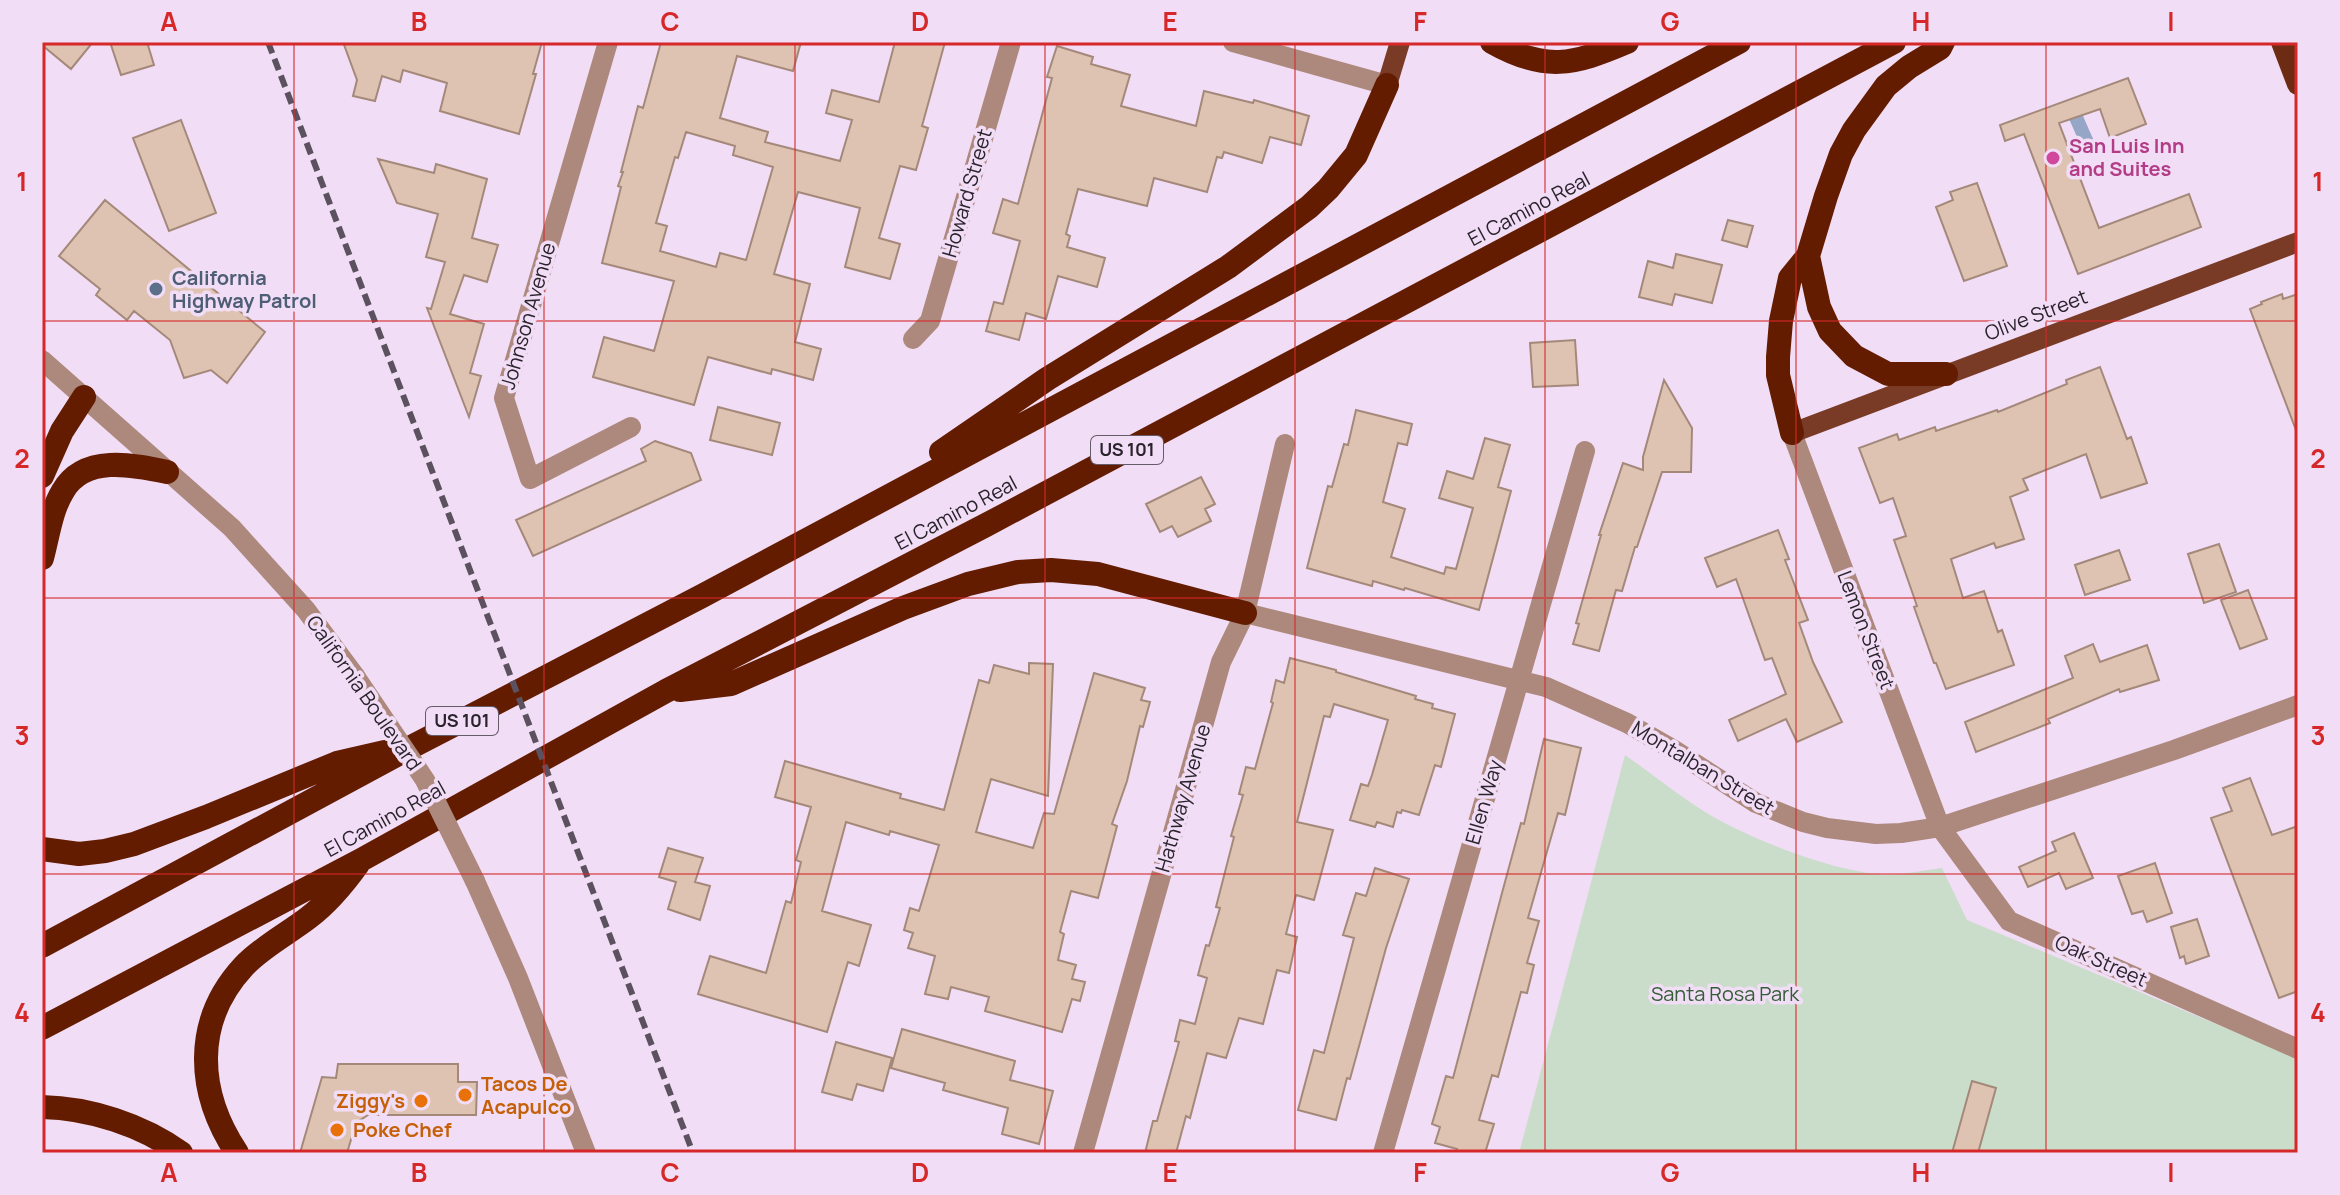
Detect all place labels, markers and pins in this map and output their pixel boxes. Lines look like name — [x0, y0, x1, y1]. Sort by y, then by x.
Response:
place label: San Luis Inn and Suites — [2069, 132, 2184, 182]
marker: San Luis Inn and Suites — [2044, 149, 2062, 167]
place label: California Highway Patrol — [172, 264, 317, 314]
marker: California Highway Patrol — [147, 280, 165, 298]
place label: Tacos De Acapulco — [481, 1070, 571, 1120]
marker: Tacos De Acapulco — [456, 1086, 474, 1104]
place label: Ziggy's — [336, 1087, 405, 1114]
marker: Ziggy's — [412, 1092, 430, 1110]
place label: Poke Chef — [353, 1116, 452, 1143]
marker: Poke Chef — [328, 1121, 346, 1139]

